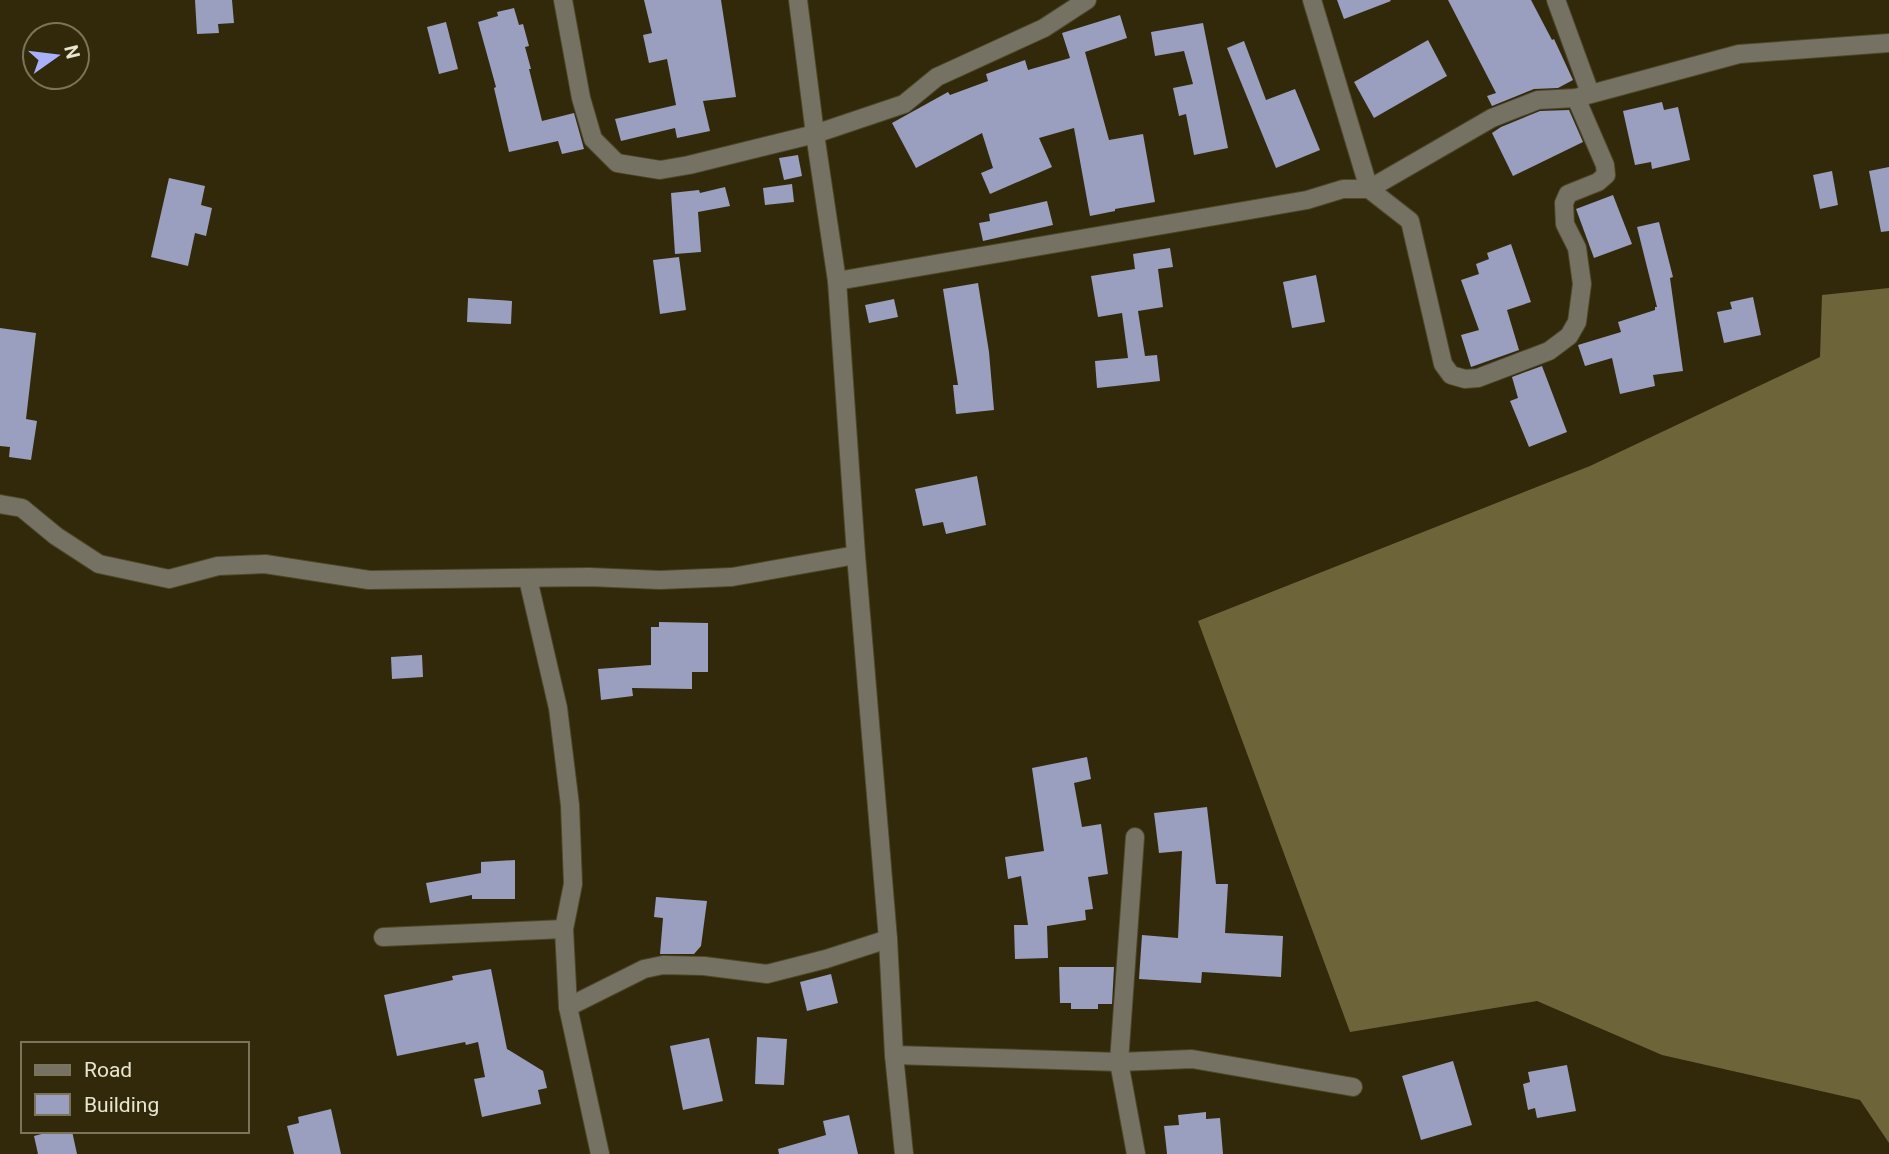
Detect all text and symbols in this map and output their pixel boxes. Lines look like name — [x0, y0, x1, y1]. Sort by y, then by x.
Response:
north arrow — [21, 21, 91, 91]
text: N — [59, 43, 85, 61]
legend — [21, 1042, 248, 1133]
text: Road — [84, 1058, 132, 1082]
text: Building — [84, 1093, 159, 1117]

